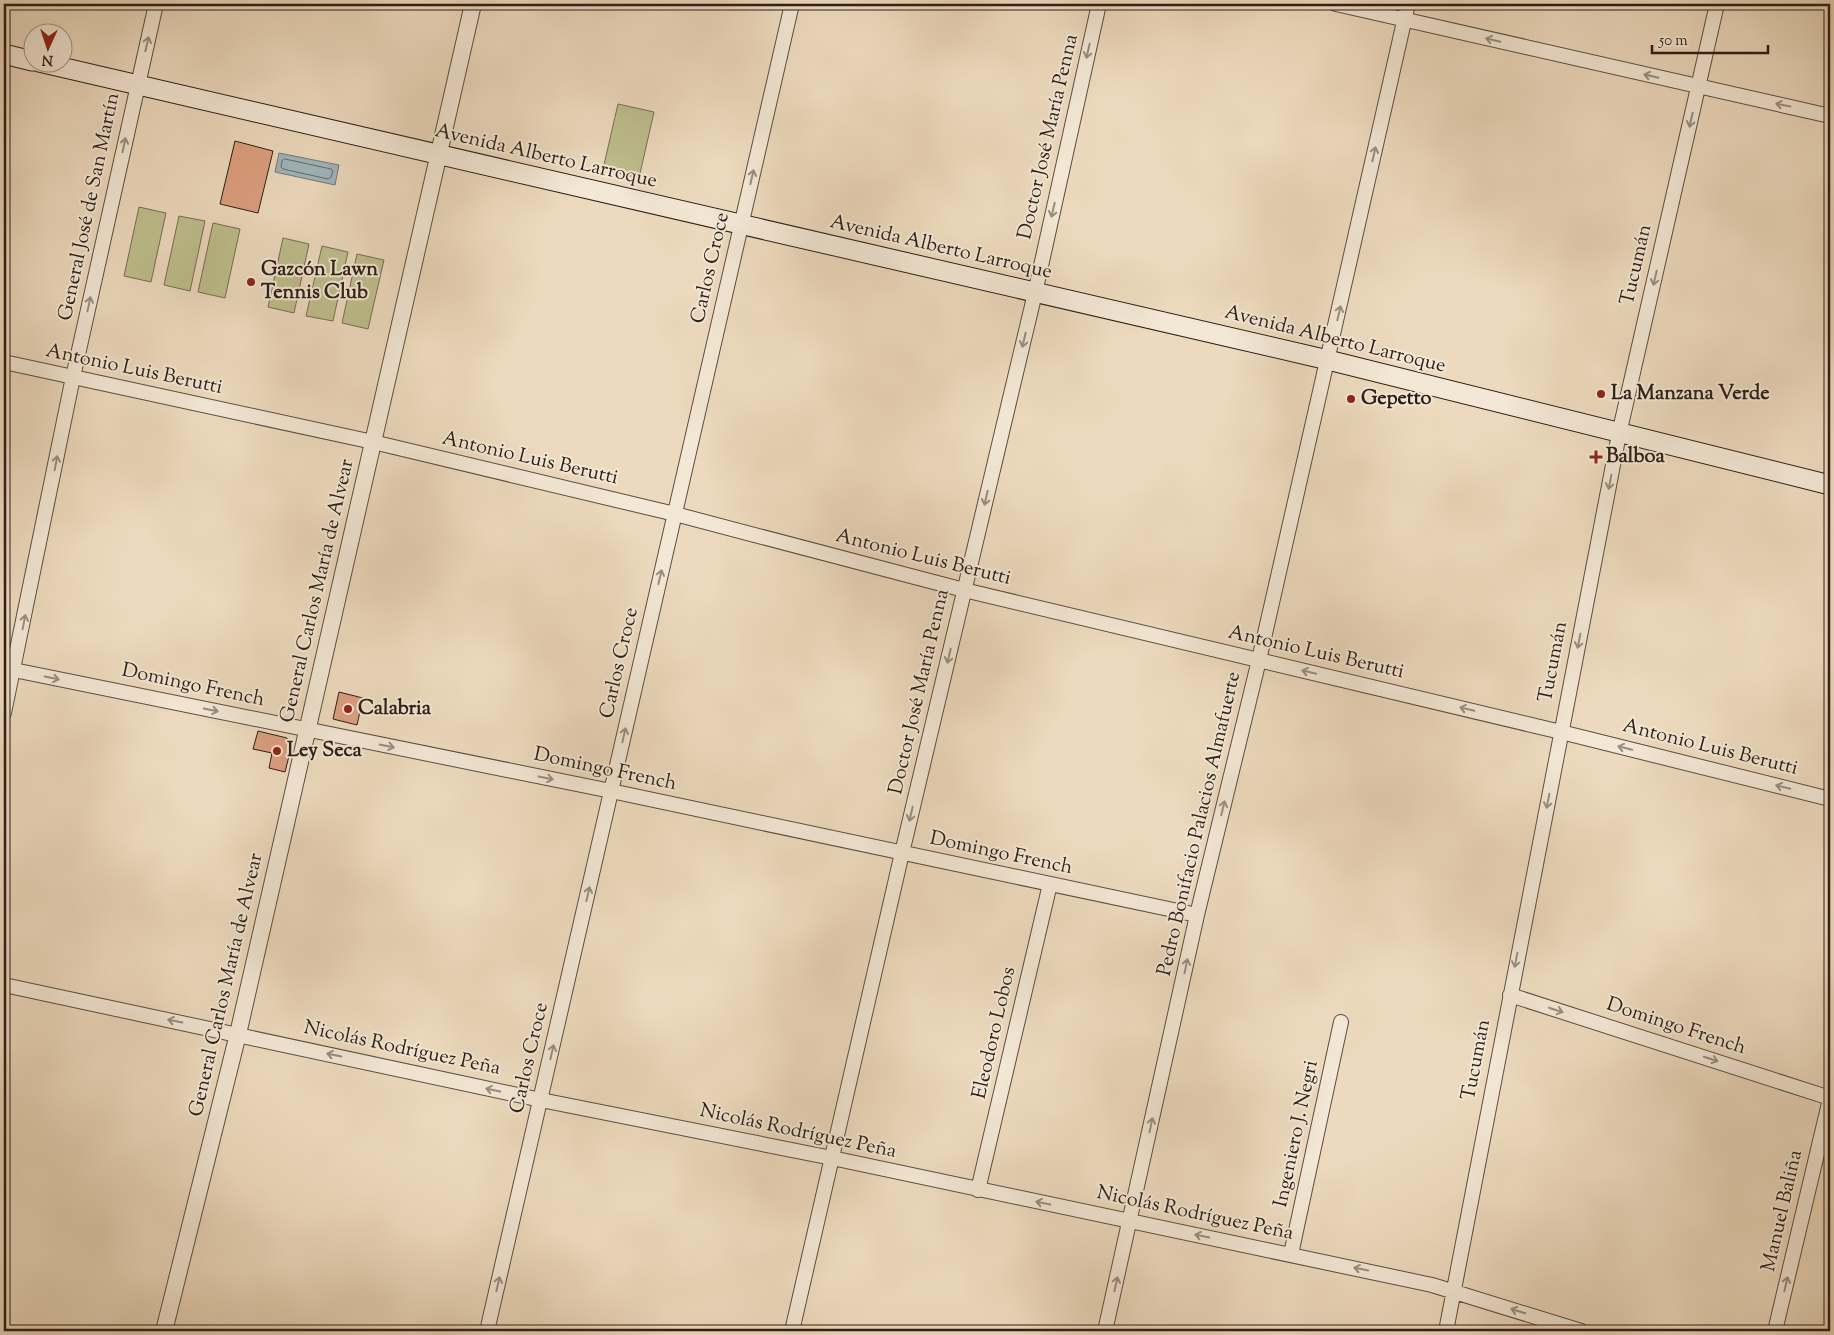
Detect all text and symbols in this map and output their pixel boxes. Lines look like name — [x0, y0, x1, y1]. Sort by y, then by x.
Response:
north arrow — [22, 22, 72, 72]
scale bar — [1652, 22, 1768, 54]
street label: Doctor José María Penna — [1011, 31, 1087, 243]
text: 50 m — [1658, 31, 1688, 52]
one-way arrow — [1485, 34, 1501, 44]
one-way arrow — [143, 37, 152, 53]
one-way arrow — [1083, 43, 1093, 59]
text: N — [41, 49, 54, 69]
one-way arrow — [1643, 71, 1659, 80]
street label: General José de San Martín — [52, 90, 128, 324]
one-way arrow — [1775, 100, 1791, 109]
one-way arrow — [1686, 111, 1695, 127]
street label: Avenida Alberto Larroque — [432, 117, 660, 197]
one-way arrow — [120, 138, 129, 154]
one-way arrow — [1370, 147, 1379, 163]
one-way arrow — [748, 170, 757, 186]
one-way arrow — [1048, 202, 1057, 218]
street label: Avenida Alberto Larroque — [827, 208, 1055, 288]
street label: Carlos Croce — [684, 210, 738, 326]
street label: Tucumán — [1614, 222, 1660, 308]
place label: Gazcón Lawn Tennis Club — [261, 256, 378, 308]
one-way arrow — [1650, 270, 1659, 286]
marker: Gazcón Lawn Tennis Club — [245, 276, 257, 288]
one-way arrow — [85, 296, 94, 312]
street label: Avenida Alberto Larroque — [1221, 298, 1449, 382]
one-way arrow — [1335, 305, 1344, 321]
one-way arrow — [1019, 332, 1028, 348]
street label: Antonio Luis Berutti — [43, 337, 225, 403]
place label: La Manzana Verde — [1611, 380, 1769, 409]
place label: Gepetto — [1361, 385, 1431, 414]
marker: La Manzana Verde — [1595, 388, 1607, 400]
marker: Gepetto — [1345, 393, 1357, 405]
street label: Antonio Luis Berutti — [439, 425, 621, 493]
place label: Balboa — [1606, 443, 1665, 472]
marker: Balboa — [1590, 451, 1602, 463]
one-way arrow — [51, 455, 61, 471]
street label: General Carlos María de Alvear — [274, 456, 363, 726]
one-way arrow — [1604, 473, 1614, 489]
one-way arrow — [981, 490, 990, 506]
street label: Antonio Luis Berutti — [832, 522, 1014, 594]
one-way arrow — [656, 570, 665, 586]
street label: Doctor José María Penna — [882, 586, 958, 798]
street label: Carlos Croce — [593, 605, 647, 721]
one-way arrow — [19, 615, 29, 631]
street label: Antonio Luis Berutti — [1225, 619, 1407, 687]
street label: Tucumán — [1532, 619, 1576, 705]
one-way arrow — [1574, 633, 1583, 649]
one-way arrow — [944, 648, 953, 664]
street label: Domingo French — [119, 657, 267, 715]
one-way arrow — [1302, 667, 1318, 676]
street label: Pedro Bonifacio Palacios Almafuerte — [1151, 669, 1249, 979]
one-way arrow — [43, 674, 59, 683]
place label: Calabria — [358, 695, 432, 724]
marker: Calabria — [342, 703, 354, 715]
one-way arrow — [1460, 704, 1476, 713]
one-way arrow — [202, 706, 218, 715]
street label: Antonio Luis Berutti — [1619, 712, 1801, 784]
one-way arrow — [620, 728, 629, 744]
place label: Ley Seca — [287, 737, 363, 766]
street label: Domingo French — [531, 741, 679, 799]
one-way arrow — [379, 742, 395, 751]
one-way arrow — [1618, 743, 1634, 752]
marker: Ley Seca — [271, 745, 283, 757]
one-way arrow — [538, 774, 554, 784]
one-way arrow — [1775, 782, 1791, 792]
one-way arrow — [1543, 792, 1552, 808]
one-way arrow — [1219, 801, 1228, 817]
one-way arrow — [906, 806, 915, 822]
street label: Domingo French — [927, 825, 1075, 883]
street label: General Carlos María de Alvear — [183, 850, 272, 1120]
one-way arrow — [584, 886, 593, 902]
one-way arrow — [1511, 952, 1521, 968]
one-way arrow — [1182, 959, 1191, 975]
street label: Eleodoro Lobos — [966, 964, 1024, 1102]
street label: Domingo French — [1602, 991, 1750, 1063]
street label: Carlos Croce — [503, 1000, 557, 1116]
one-way arrow — [1548, 1005, 1564, 1015]
street label: Nicolás Rodríguez Peña — [301, 1014, 503, 1084]
one-way arrow — [168, 1016, 184, 1025]
street label: Tucumán — [1455, 1017, 1499, 1103]
one-way arrow — [548, 1045, 557, 1061]
one-way arrow — [327, 1050, 343, 1059]
one-way arrow — [1702, 1055, 1718, 1065]
street label: Ingeniero J. Negri — [1267, 1057, 1327, 1210]
one-way arrow — [486, 1084, 502, 1094]
street label: Nicolás Rodríguez Peña — [697, 1097, 899, 1167]
one-way arrow — [1147, 1118, 1156, 1134]
street label: Manuel Baliña — [1755, 1147, 1811, 1275]
street label: Nicolás Rodríguez Peña — [1094, 1179, 1296, 1249]
one-way arrow — [1035, 1198, 1051, 1207]
one-way arrow — [1195, 1231, 1211, 1240]
one-way arrow — [1354, 1264, 1370, 1273]
one-way arrow — [494, 1276, 503, 1292]
one-way arrow — [1112, 1276, 1121, 1292]
one-way arrow — [1782, 1276, 1791, 1292]
one-way arrow — [1510, 1306, 1526, 1316]

